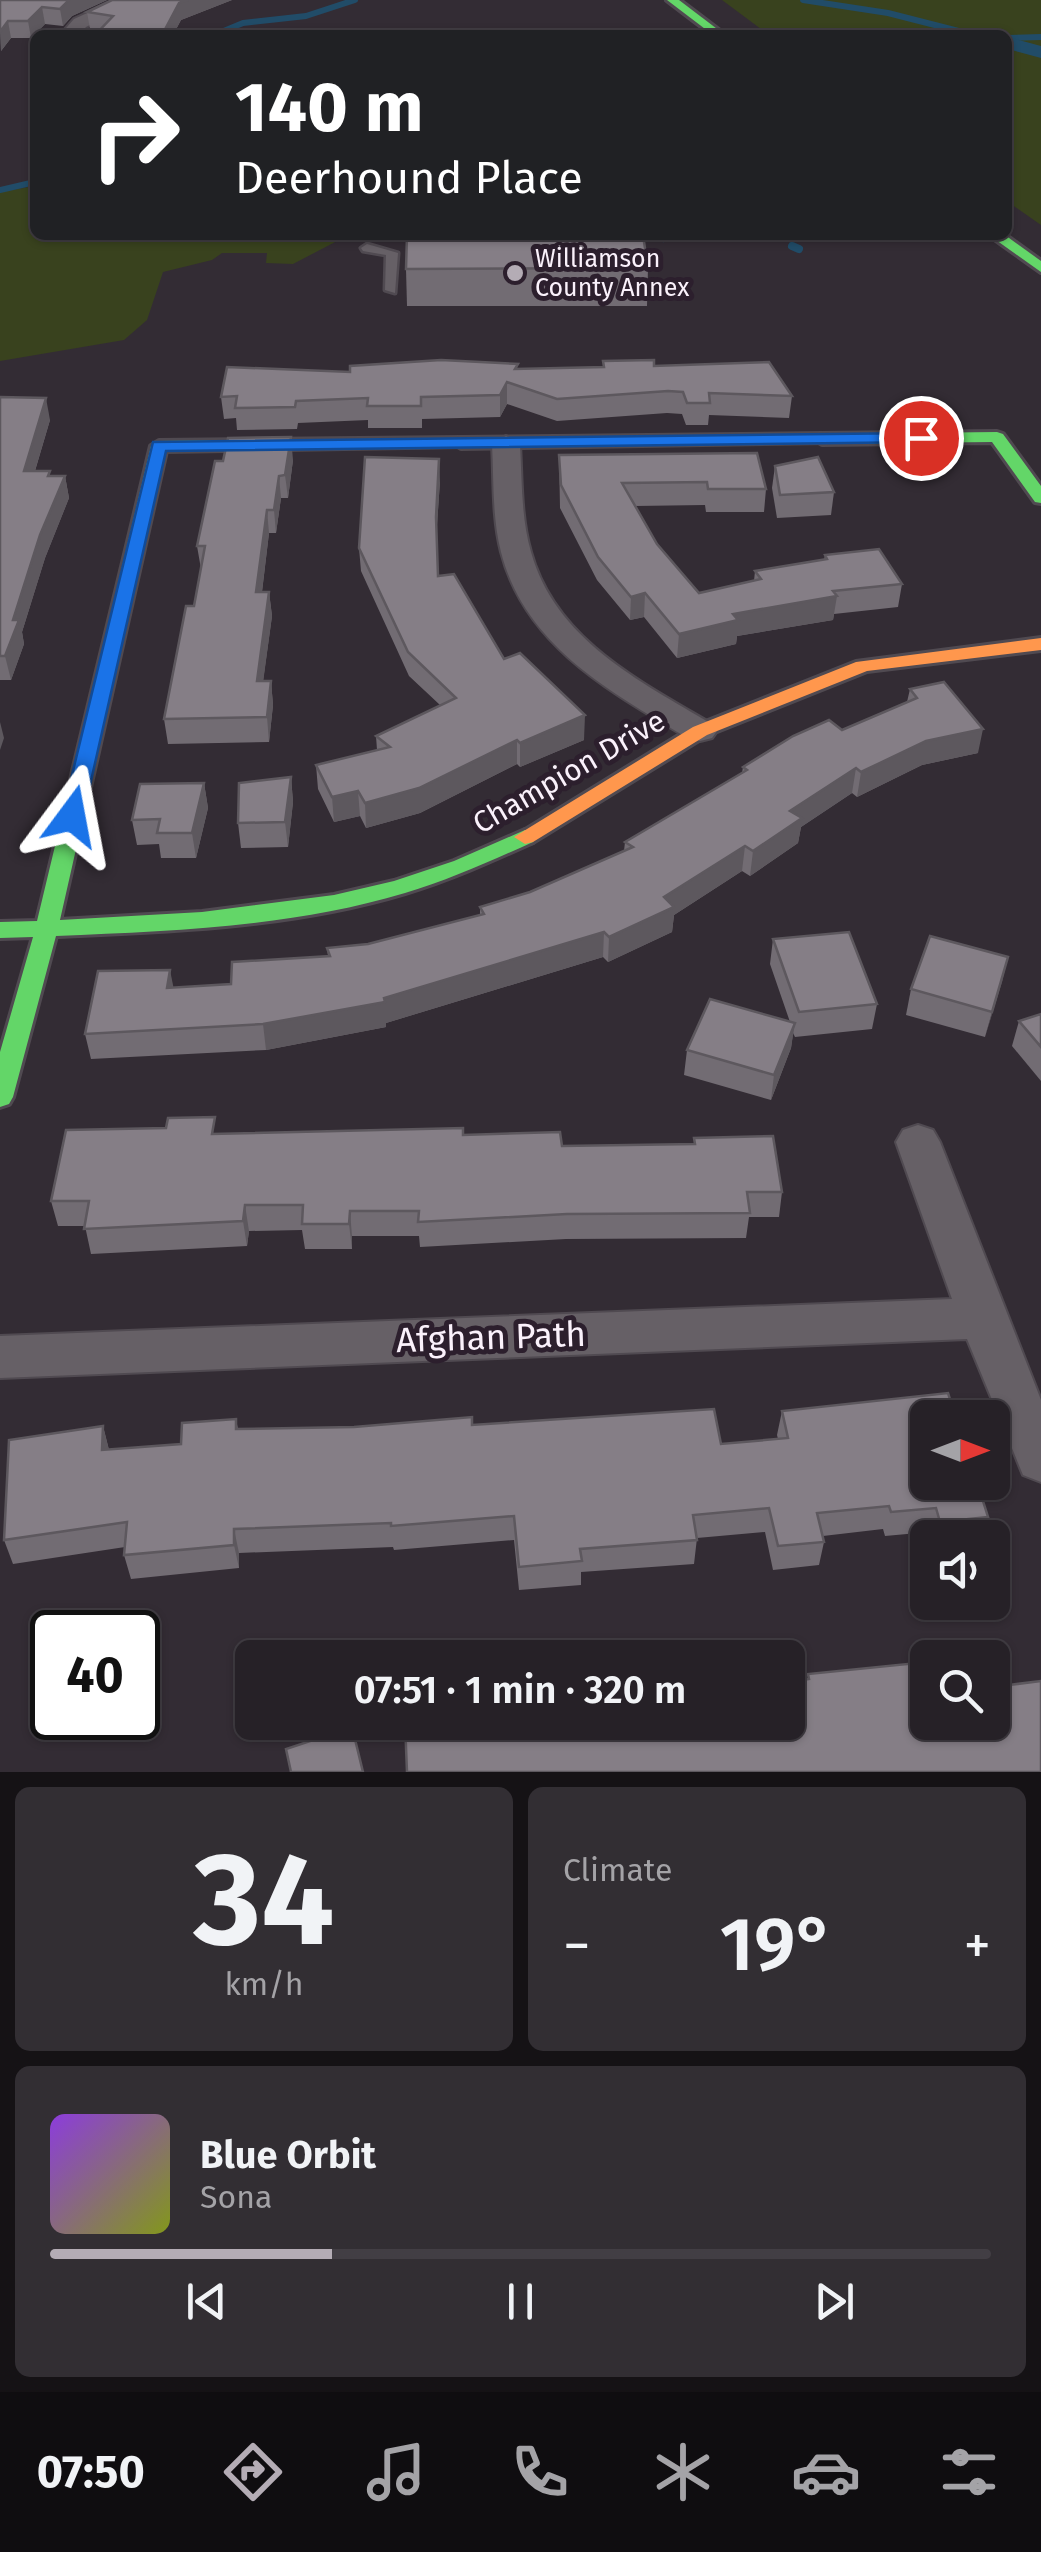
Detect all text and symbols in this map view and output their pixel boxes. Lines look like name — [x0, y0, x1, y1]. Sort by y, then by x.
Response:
text: 140 m — [235, 66, 424, 150]
icon: right — [70, 70, 200, 200]
text: Deerhound Place — [235, 151, 583, 205]
place label: Williamson County Annex — [535, 244, 689, 303]
marker: Williamson County Annex — [504, 262, 526, 284]
pin — [879, 396, 964, 481]
icon: arrive — [894, 411, 949, 466]
street label: Champion Drive — [467, 702, 671, 842]
position arrow — [20, 764, 124, 868]
street label: Afghan Path — [395, 1313, 587, 1361]
north arrow — [910, 1400, 1010, 1500]
map controls — [910, 1400, 1010, 1740]
button: sound — [910, 1520, 1010, 1620]
speed limit sign: 40 — [30, 1610, 160, 1740]
button: search — [910, 1640, 1010, 1740]
text: 07:51 · 1 min · 320 m — [354, 1667, 686, 1713]
text: 34 — [194, 1822, 334, 1978]
text: Climate — [563, 1851, 672, 1889]
text: 19° — [720, 1900, 834, 1990]
text: − — [563, 1913, 591, 1979]
text: + — [964, 1913, 991, 1979]
text: km/h — [224, 1965, 304, 2003]
text: Blue Orbit — [200, 2132, 376, 2178]
text: Sona — [200, 2178, 272, 2216]
icon: previous — [179, 2274, 234, 2329]
icon: pause — [493, 2274, 548, 2329]
icon: next — [807, 2274, 862, 2329]
icon: directions — [218, 2437, 288, 2507]
icon: music — [361, 2437, 431, 2507]
icon: phone — [505, 2437, 575, 2507]
icon: climate — [648, 2437, 718, 2507]
icon: car — [791, 2437, 861, 2507]
icon: filters — [934, 2437, 1004, 2507]
text: 07:50 — [37, 2445, 145, 2499]

